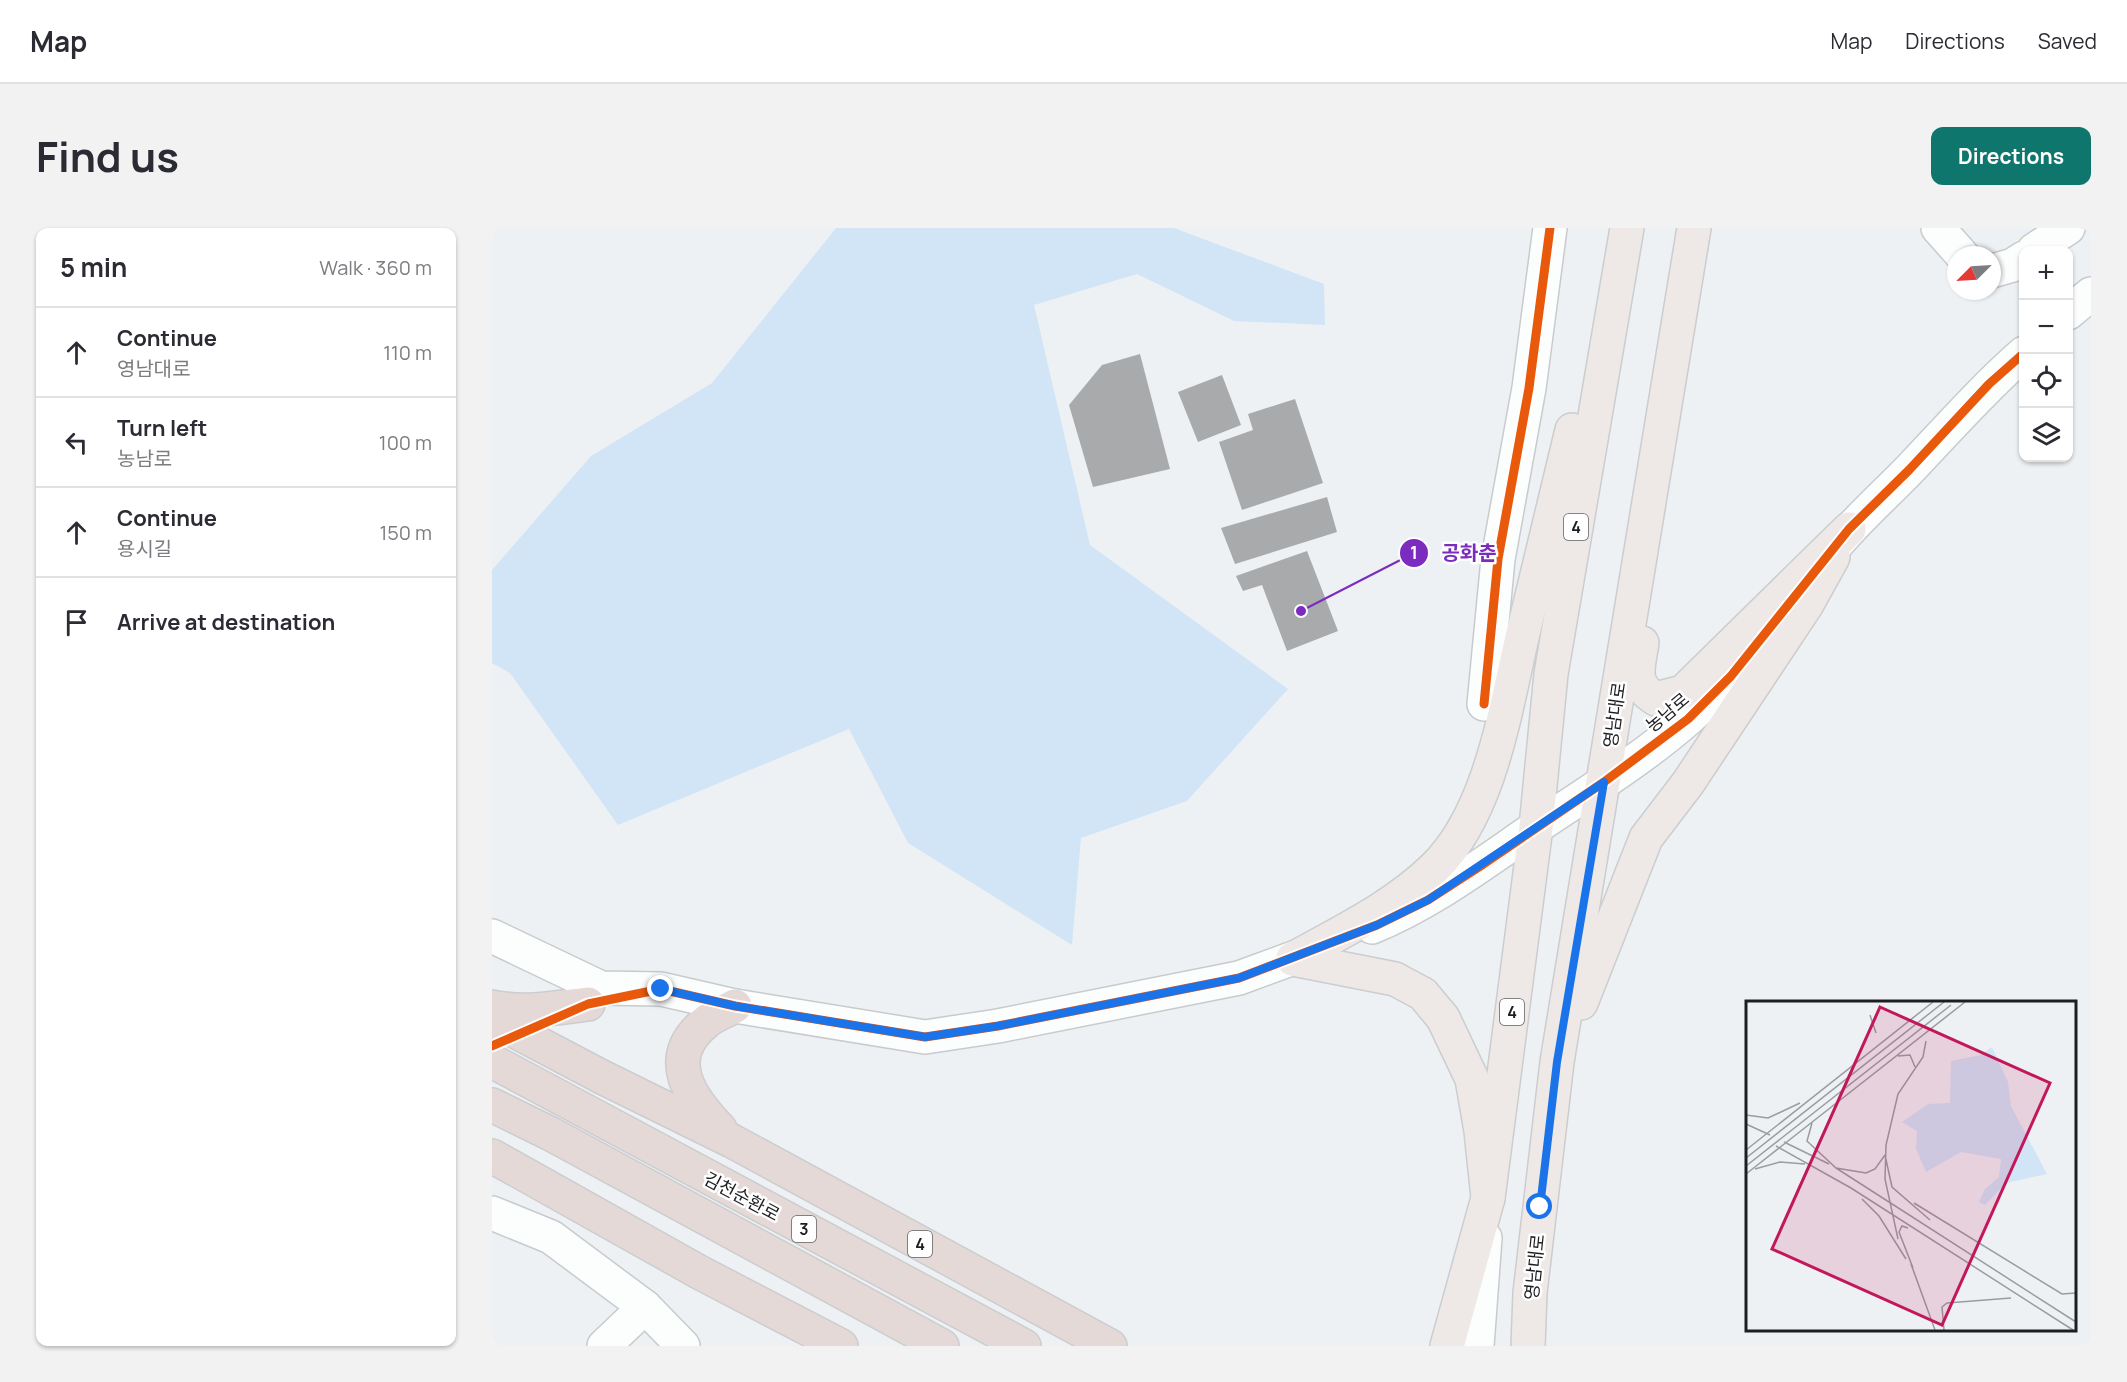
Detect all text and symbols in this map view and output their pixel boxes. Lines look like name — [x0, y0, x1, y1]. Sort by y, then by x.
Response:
text: Map — [30, 22, 87, 60]
text: Map — [1831, 27, 1872, 55]
text: Directions — [1905, 27, 2005, 55]
text: Saved — [2038, 27, 2097, 55]
text: Find us — [36, 127, 179, 185]
button: Directions — [1931, 127, 2091, 185]
north arrow — [1947, 246, 2001, 300]
map controls — [2019, 246, 2073, 462]
button: + — [2019, 246, 2073, 300]
text: 5 min — [60, 249, 127, 285]
text: Walk · 360 m — [319, 254, 432, 281]
button: − — [2019, 300, 2073, 354]
text: Continue — [117, 323, 217, 353]
icon: ahead — [60, 336, 93, 369]
text: 110 m — [383, 339, 432, 366]
button: locate — [2019, 354, 2073, 408]
text: 영남대로 — [117, 355, 191, 382]
button: layers — [2019, 408, 2073, 462]
text: Turn left — [117, 413, 207, 443]
icon: left — [60, 426, 93, 459]
text: 100 m — [379, 429, 432, 456]
text: 농남로 — [117, 445, 172, 472]
text: Continue — [117, 503, 217, 533]
road number: 4 — [1564, 514, 1588, 540]
icon: ahead — [60, 516, 93, 549]
text: 150 m — [379, 519, 432, 546]
callout: 공화춘 — [1399, 534, 1508, 572]
text: 용시길 — [117, 535, 172, 562]
text: 공화춘 — [1441, 539, 1497, 566]
text: 1 — [1410, 540, 1418, 564]
icon: arrive — [60, 606, 93, 639]
text: Arrive at destination — [117, 607, 335, 637]
street label: 영남대로 — [1598, 681, 1630, 749]
street label: 농남로 — [1640, 687, 1694, 737]
route end — [647, 975, 673, 1001]
road number: 4 — [1500, 999, 1524, 1025]
inset map — [1746, 1001, 2076, 1331]
street label: 김천순환로 — [700, 1166, 784, 1226]
route start — [1526, 1193, 1552, 1219]
road number: 3 — [792, 1216, 816, 1242]
road number: 4 — [908, 1231, 932, 1257]
street label: 영남대로 — [1519, 1233, 1549, 1301]

